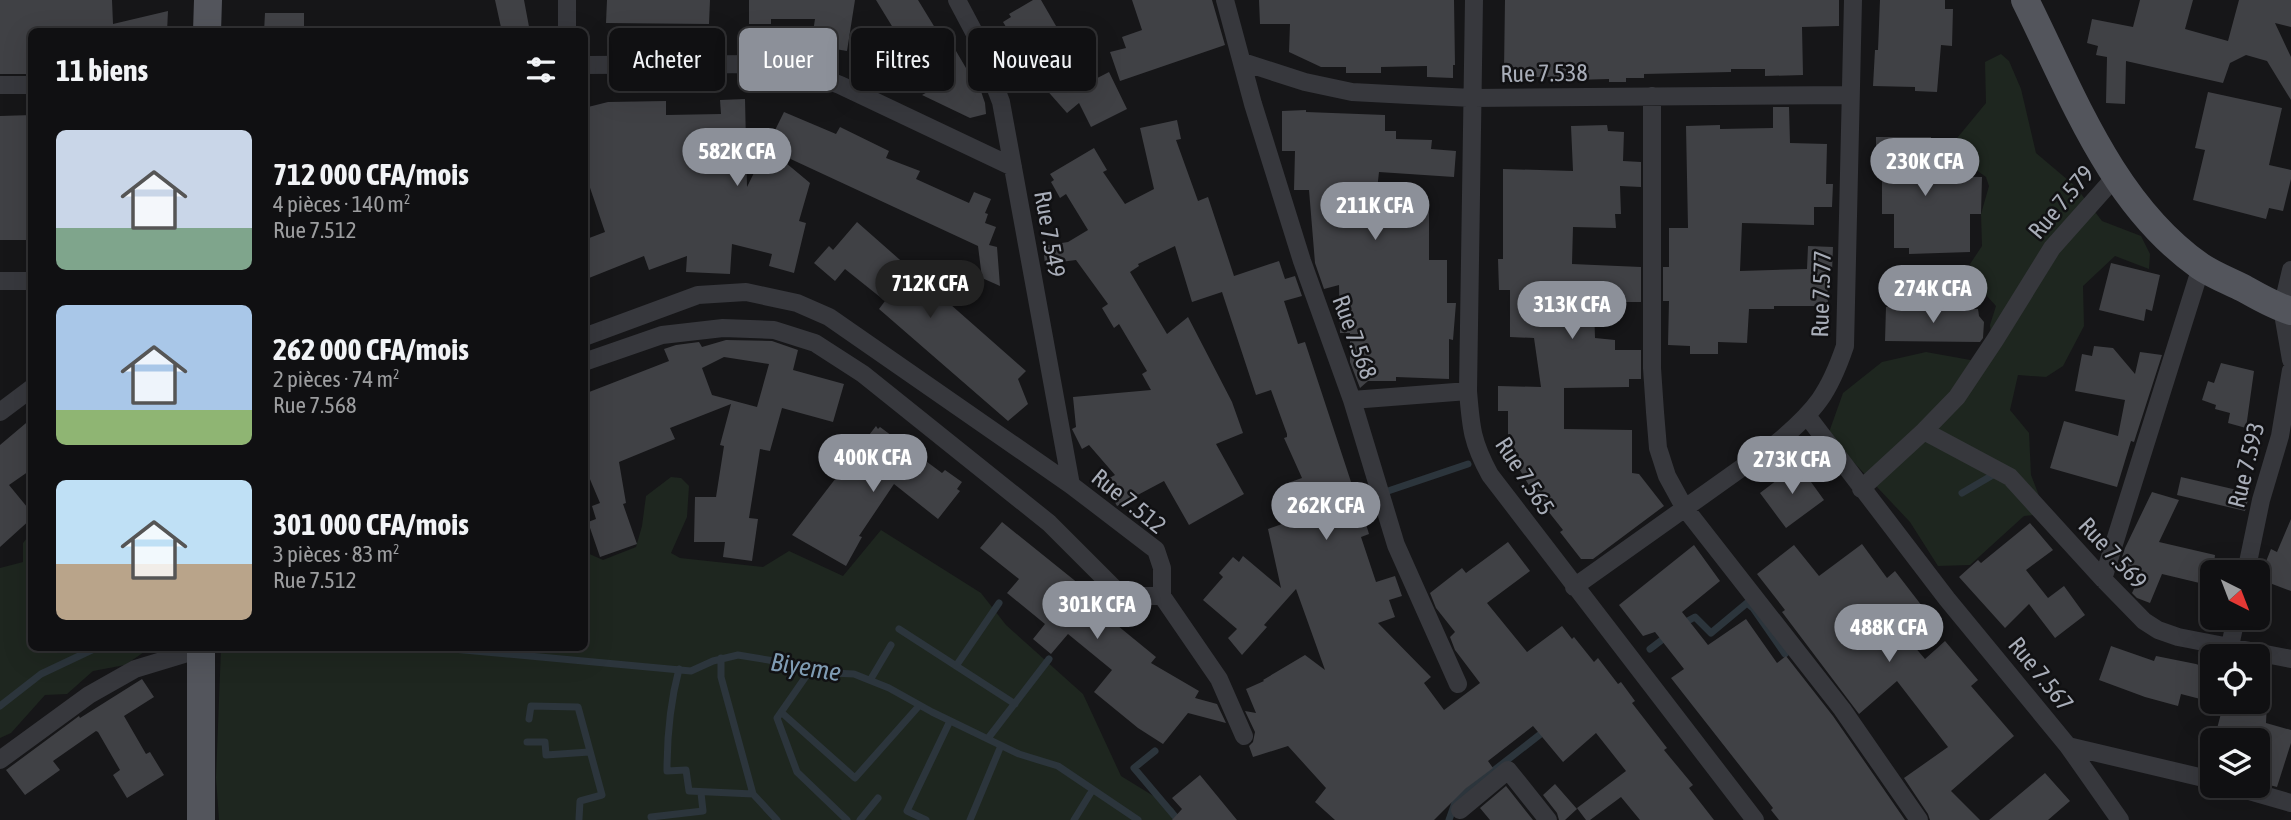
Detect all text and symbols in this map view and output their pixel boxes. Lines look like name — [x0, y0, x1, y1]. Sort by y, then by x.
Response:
chip: Acheter — [609, 28, 725, 91]
chip: Louer — [739, 28, 837, 91]
chip: Filtres — [851, 28, 954, 91]
chip: Nouveau — [968, 28, 1096, 91]
icon: filters — [522, 51, 560, 89]
text: 11 biens — [56, 53, 148, 87]
street label: Rue 7.538 — [1500, 59, 1588, 87]
pin: 582K CFA — [665, 128, 809, 188]
text: 582K CFA — [698, 138, 776, 164]
pin: 230K CFA — [1853, 138, 1997, 198]
text: 230K CFA — [1886, 148, 1964, 174]
text: 712 000 CFA/mois — [273, 157, 469, 191]
icon: home — [112, 158, 196, 242]
street label: Rue 7.579 — [2023, 160, 2099, 244]
pin: 211K CFA — [1303, 182, 1447, 242]
street label: Rue 7.549 — [1029, 189, 1071, 279]
text: 4 pièces · 140 m² — [273, 191, 410, 217]
text: 211K CFA — [1336, 192, 1414, 218]
text: Rue 7.512 — [273, 217, 357, 243]
street label: Rue 7.577 — [1806, 250, 1836, 338]
pin: 712K CFA — [858, 260, 1002, 320]
pin: 274K CFA — [1861, 266, 2005, 325]
text: 712K CFA — [891, 270, 969, 296]
text: 274K CFA — [1894, 275, 1972, 301]
pin: 313K CFA — [1500, 282, 1644, 341]
street label: Rue 7.568 — [1327, 291, 1383, 383]
text: 313K CFA — [1533, 291, 1611, 317]
text: 262 000 CFA/mois — [273, 332, 469, 366]
icon: home — [112, 333, 196, 417]
text: 2 pièces · 74 m² — [273, 366, 400, 392]
text: Rue 7.568 — [273, 392, 357, 418]
street label: Rue 7.593 — [2222, 419, 2270, 511]
street label: Rue 7.565 — [1490, 432, 1560, 520]
pin: 400K CFA — [801, 434, 945, 494]
pin: 273K CFA — [1720, 436, 1864, 496]
text: 400K CFA — [834, 444, 912, 470]
text: 273K CFA — [1753, 446, 1831, 472]
street label: Rue 7.512 — [1087, 463, 1171, 539]
pin: 262K CFA — [1254, 482, 1398, 542]
text: 262K CFA — [1287, 492, 1365, 518]
text: 301 000 CFA/mois — [273, 507, 469, 541]
icon: home — [112, 508, 196, 592]
street label: Rue 7.569 — [2073, 512, 2153, 594]
text: 3 pièces · 83 m² — [273, 541, 400, 567]
north arrow — [2200, 560, 2270, 630]
map controls — [2200, 560, 2270, 798]
text: Rue 7.512 — [273, 567, 357, 593]
pin: 301K CFA — [1025, 582, 1169, 641]
text: 301K CFA — [1058, 591, 1136, 617]
pin: 488K CFA — [1817, 604, 1961, 664]
text: 488K CFA — [1850, 614, 1928, 640]
street label: Rue 7.567 — [2003, 632, 2079, 716]
button: locate — [2200, 644, 2270, 714]
water label: Biyeme — [769, 647, 843, 687]
button: layers — [2200, 728, 2270, 798]

